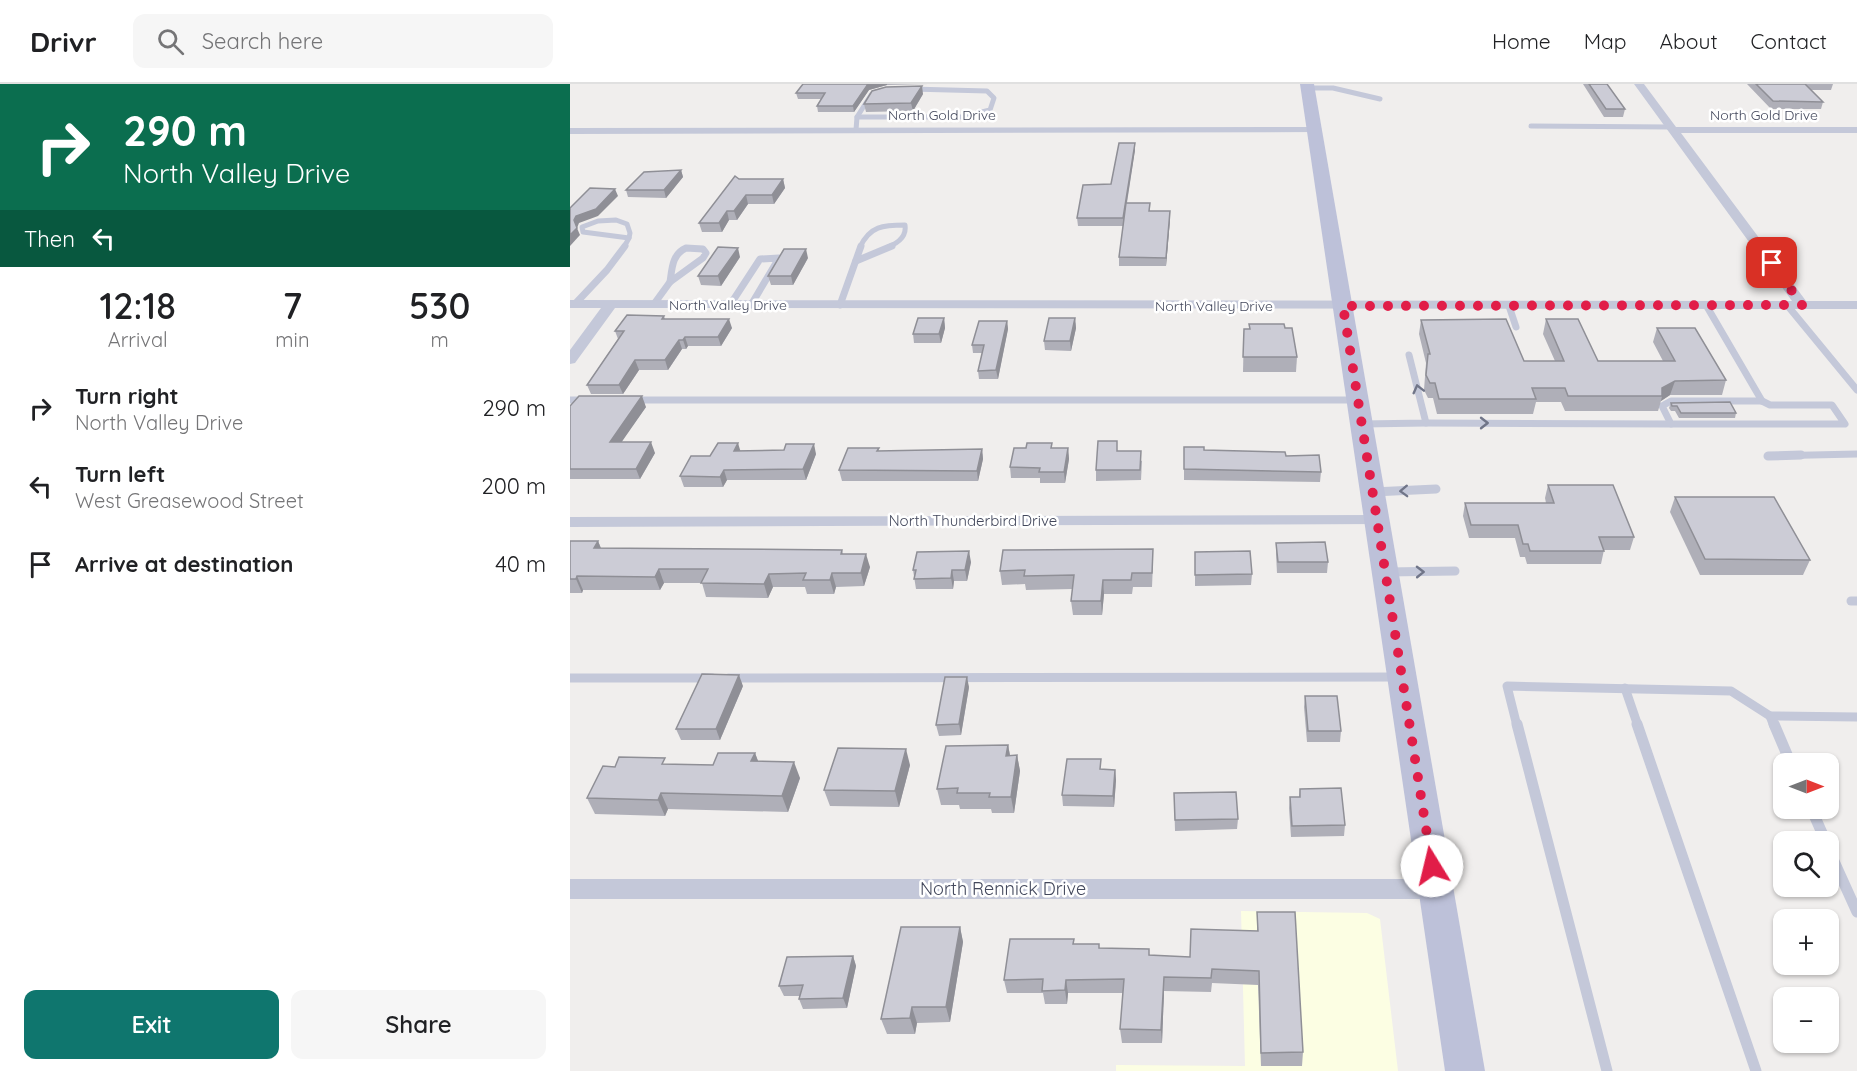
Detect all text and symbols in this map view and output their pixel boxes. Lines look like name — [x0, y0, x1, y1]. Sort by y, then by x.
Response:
search box — [133, 14, 553, 68]
text: Drivr — [30, 24, 97, 59]
icon: search — [154, 25, 187, 58]
text: Search here — [202, 27, 323, 55]
text: Home — [1492, 28, 1551, 54]
text: Map — [1584, 28, 1627, 54]
text: About — [1660, 28, 1718, 54]
text: Contact — [1751, 28, 1827, 54]
text: 290 m — [123, 104, 247, 157]
street label: North Gold Drive — [888, 106, 996, 124]
street label: North Gold Drive — [1710, 106, 1818, 124]
icon: right — [24, 108, 102, 186]
text: North Valley Drive — [123, 156, 350, 190]
icon: left — [87, 222, 120, 255]
text: Then — [24, 225, 75, 253]
pin — [1746, 237, 1797, 288]
icon: arrive — [1755, 246, 1788, 279]
text: 12:18 — [100, 283, 176, 328]
text: 7 — [283, 283, 302, 328]
text: 530 — [409, 283, 470, 328]
street label: North Valley Drive — [669, 296, 787, 314]
street label: North Valley Drive — [1155, 297, 1273, 315]
text: Arrival — [108, 327, 168, 352]
text: min — [275, 327, 309, 352]
text: m — [431, 327, 449, 352]
text: Turn right — [75, 382, 179, 410]
one-way arrow — [1412, 384, 1425, 394]
icon: right — [24, 392, 57, 425]
text: 290 m — [482, 394, 546, 422]
text: North Valley Drive — [75, 410, 243, 435]
one-way arrow — [1480, 417, 1489, 429]
text: Turn left — [75, 460, 165, 488]
icon: left — [24, 470, 57, 503]
text: 200 m — [482, 472, 546, 500]
one-way arrow — [1399, 484, 1408, 497]
text: West Greasewood Street — [75, 488, 304, 513]
street label: North Thunderbird Drive — [889, 511, 1057, 530]
icon: arrive — [24, 548, 57, 581]
text: Arrive at destination — [75, 550, 293, 578]
text: 40 m — [495, 550, 546, 578]
one-way arrow — [1415, 565, 1424, 578]
north arrow — [1773, 753, 1839, 819]
map controls — [1773, 753, 1839, 1053]
button: search — [1773, 831, 1839, 897]
position arrow — [1400, 834, 1464, 898]
street label: North Rennick Drive — [920, 877, 1086, 900]
button: + — [1773, 909, 1839, 975]
button: − — [1773, 987, 1839, 1053]
button: Exit — [24, 990, 279, 1059]
button: Share — [291, 990, 546, 1059]

